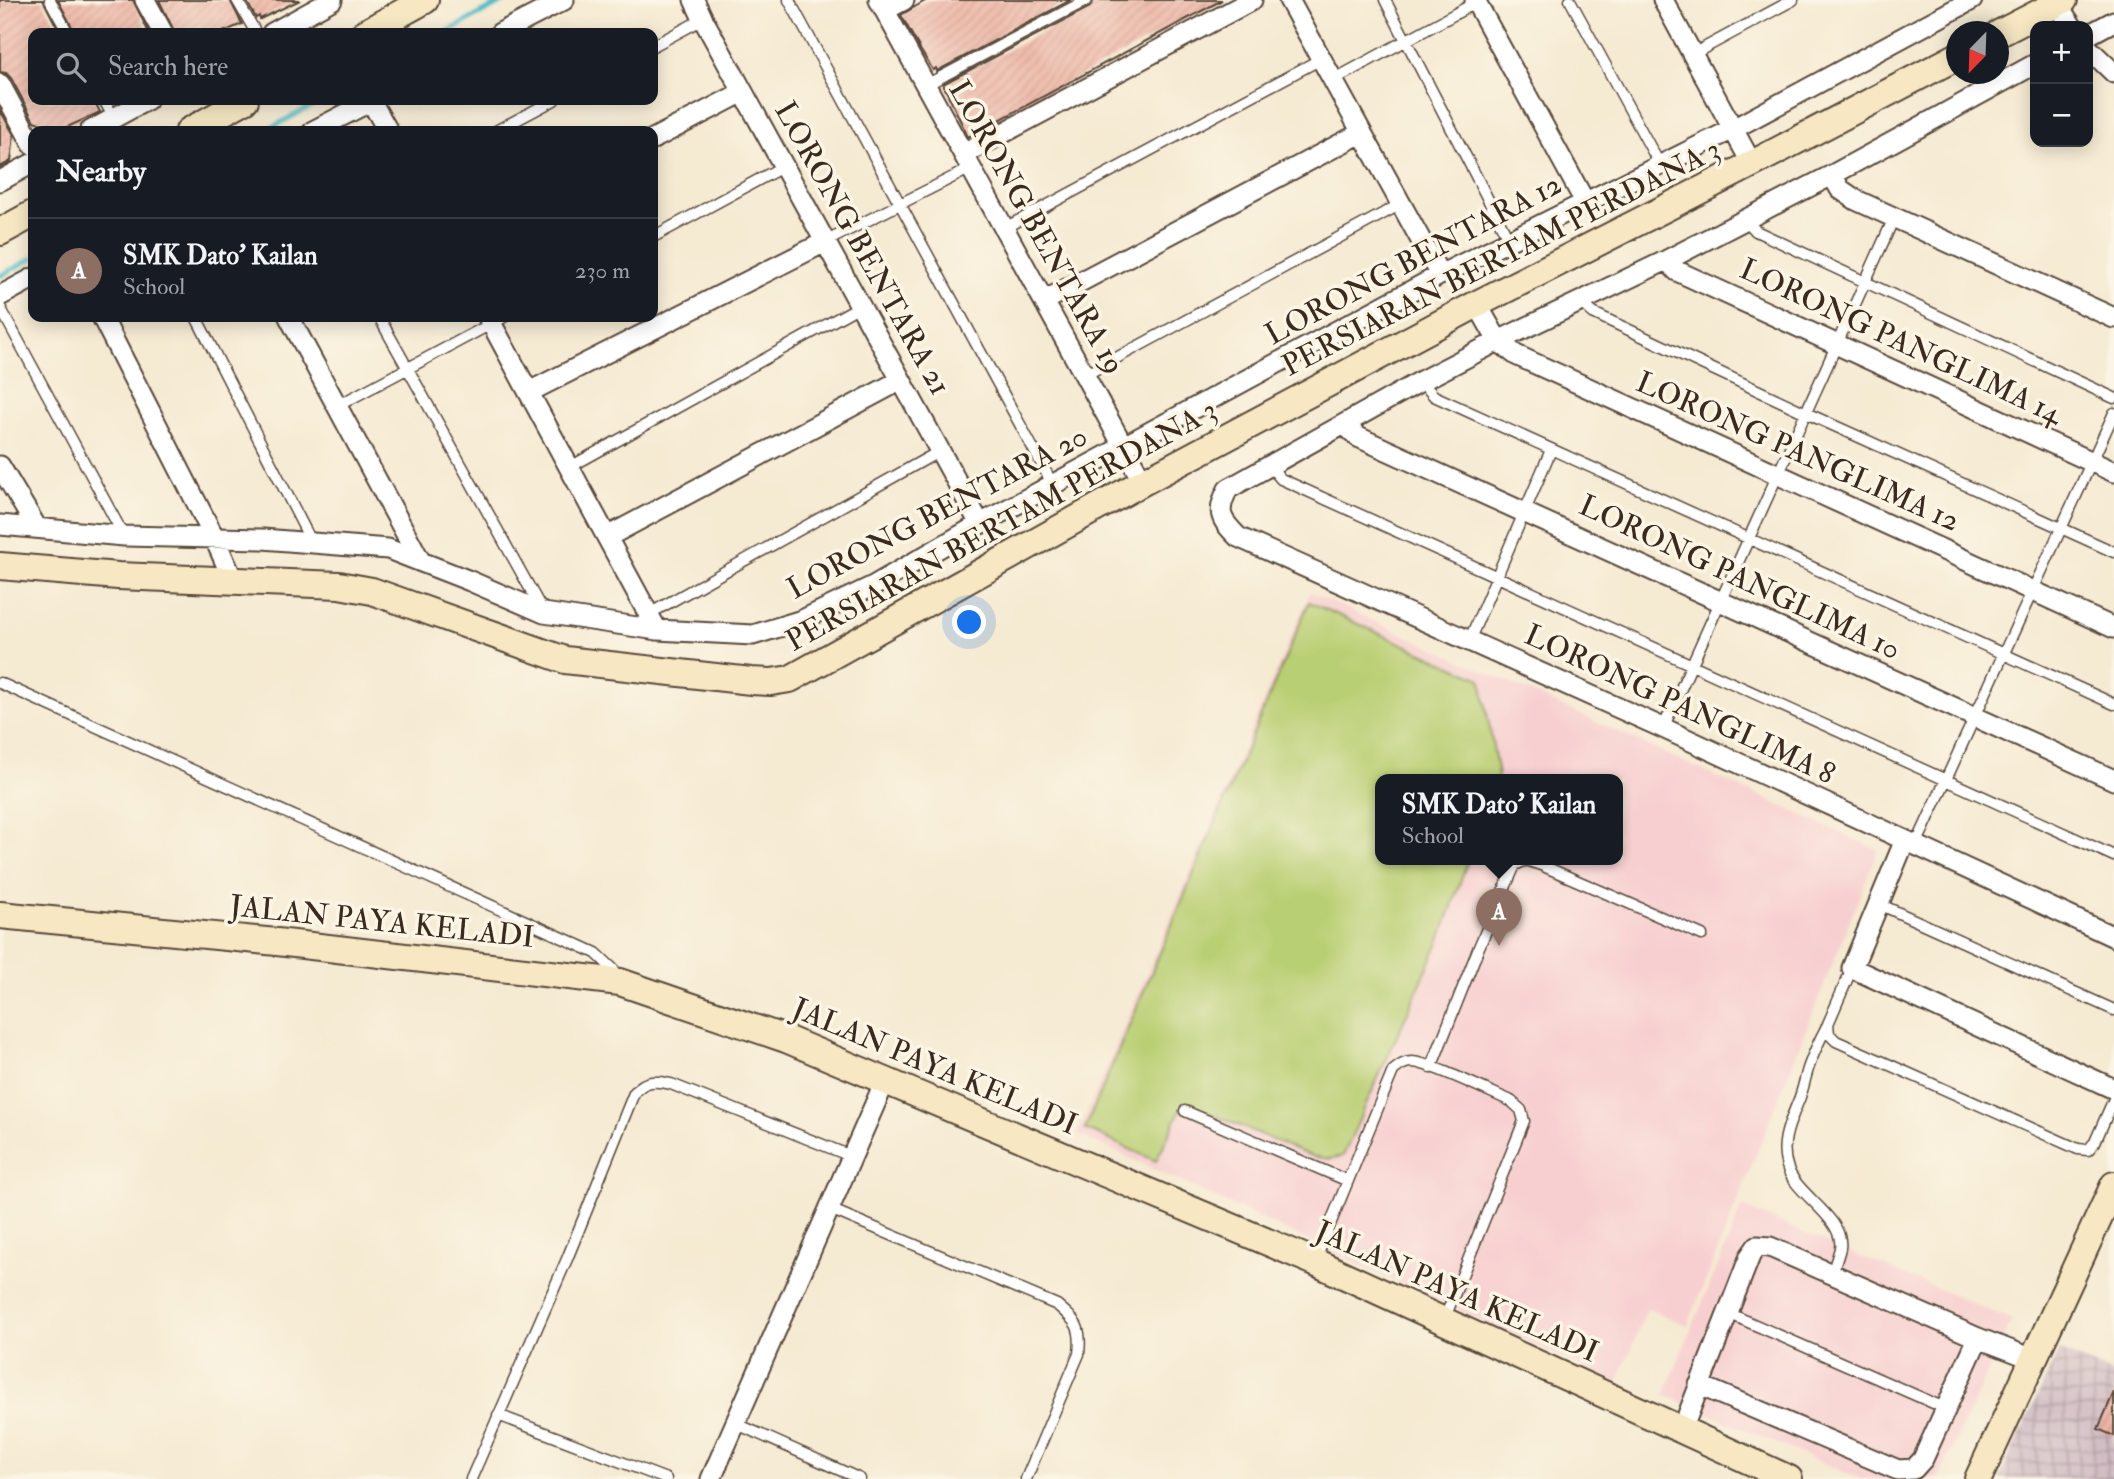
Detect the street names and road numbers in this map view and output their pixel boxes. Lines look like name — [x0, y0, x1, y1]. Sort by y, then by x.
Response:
street label: LORONG BENTARA 19 — [940, 74, 1133, 381]
street label: LORONG BENTARA 21 — [766, 95, 959, 402]
street label: PERSIARAN BERTAM PERDANA 3 — [1276, 130, 1726, 384]
street label: LORONG BENTARA 12 — [1259, 166, 1568, 353]
street label: LORONG PANGLIMA 14 — [1734, 250, 2069, 433]
street label: LORONG PANGLIMA 12 — [1630, 363, 1965, 540]
street label: PERSIARAN BERTAM PERDANA 3 — [779, 391, 1223, 660]
street label: LORONG BENTARA 20 — [781, 418, 1094, 607]
street label: LORONG PANGLIMA 10 — [1573, 487, 1906, 668]
street label: LORONG PANGLIMA 8 — [1519, 616, 1841, 793]
street label: JALAN PAYA KELADI — [227, 887, 536, 956]
street label: JALAN PAYA KELADI — [786, 989, 1083, 1143]
street label: JALAN PAYA KELADI — [1309, 1212, 1604, 1371]

